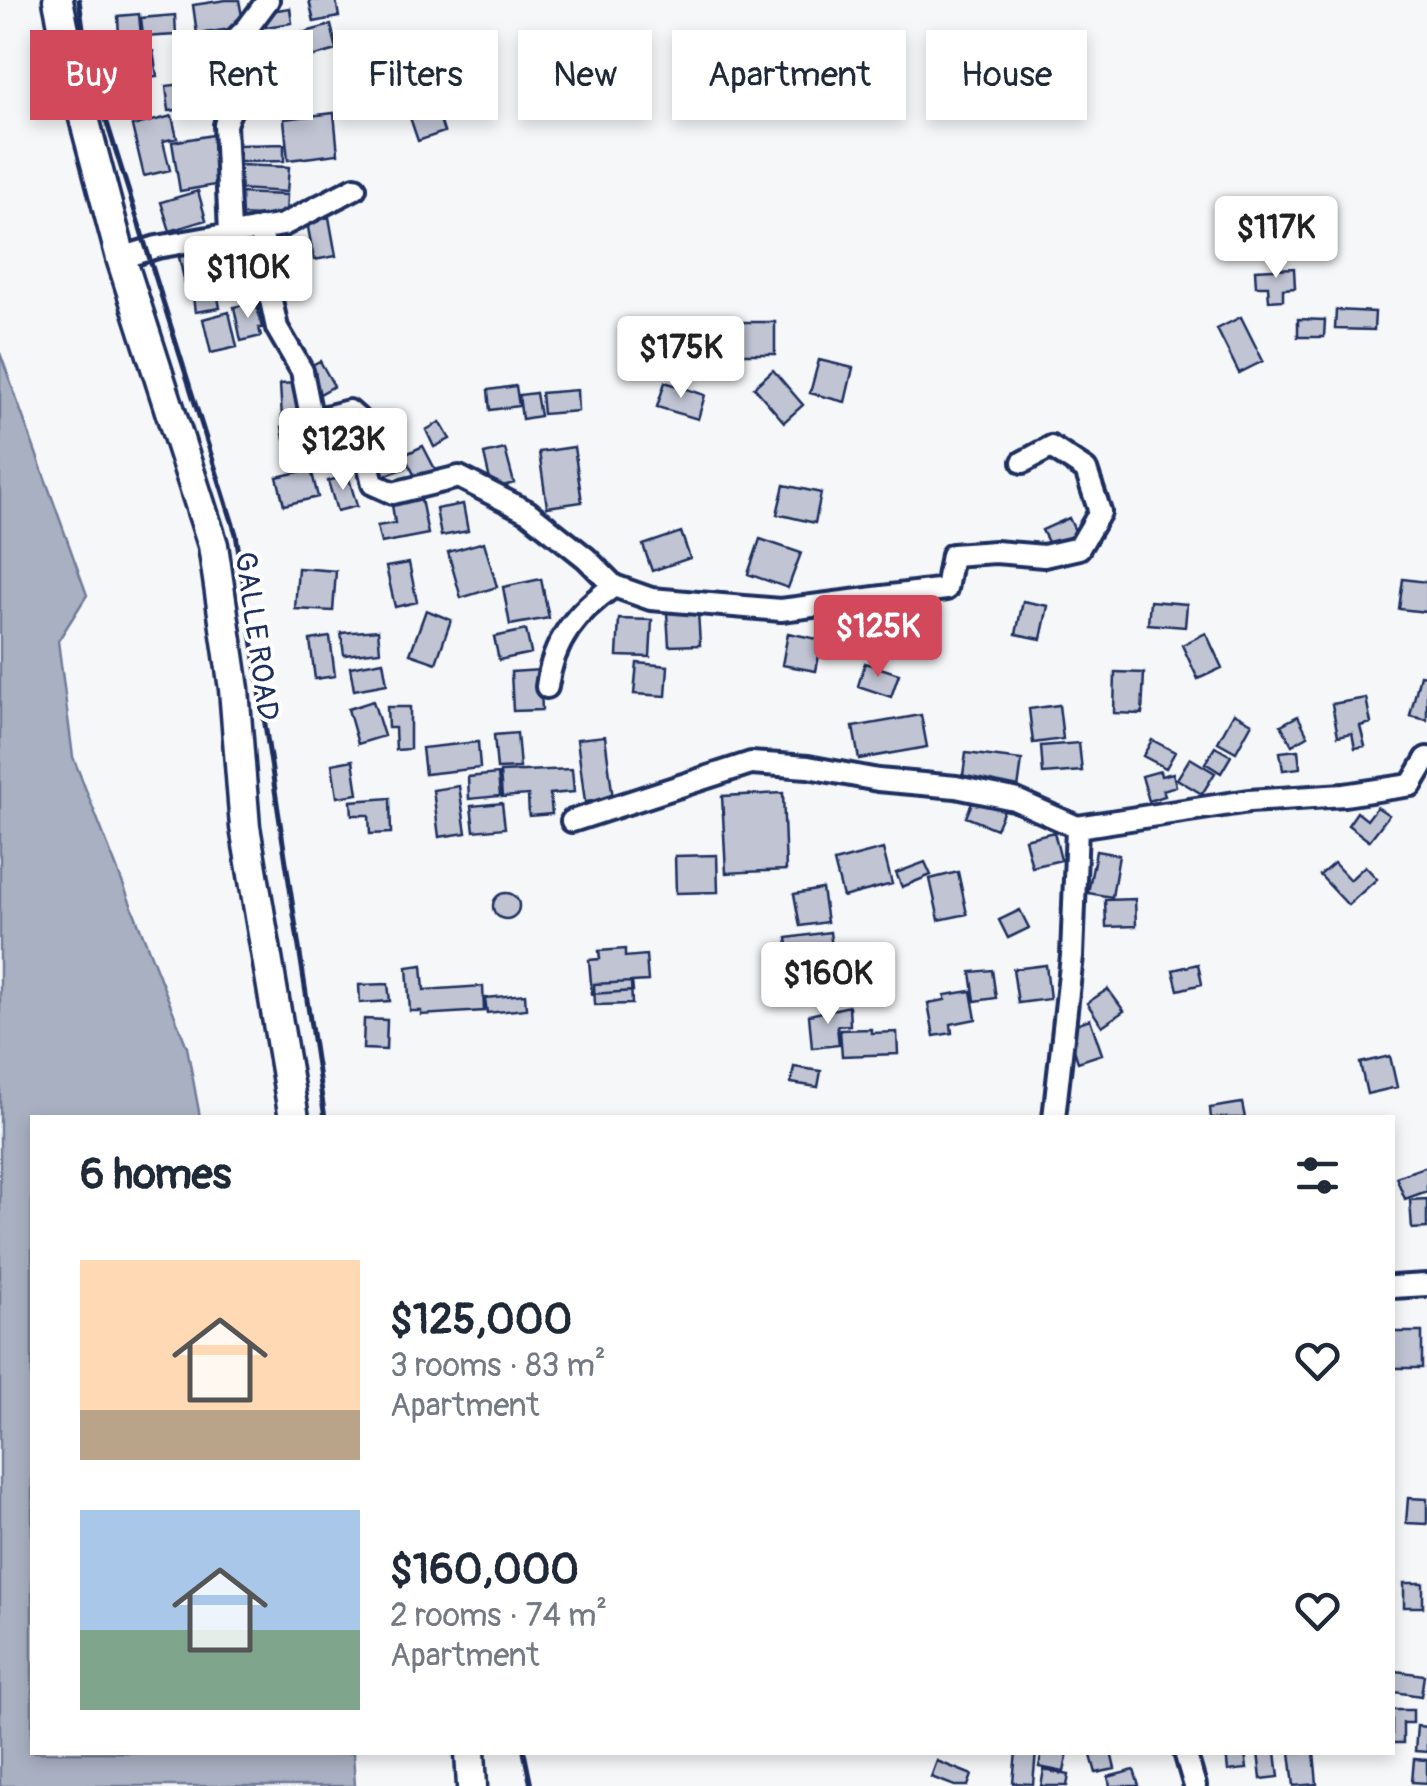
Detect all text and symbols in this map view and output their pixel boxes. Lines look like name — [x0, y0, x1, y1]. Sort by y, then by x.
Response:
chip: Buy — [30, 30, 152, 120]
chip: Rent — [172, 30, 313, 120]
chip: Filters — [333, 30, 498, 120]
chip: New — [518, 30, 652, 120]
chip: Apartment — [672, 30, 906, 120]
chip: House — [926, 30, 1087, 120]
pin: $117K — [1206, 196, 1346, 281]
text: $117K — [1237, 208, 1315, 248]
pin: $110K — [178, 236, 318, 321]
text: $110K — [206, 248, 290, 288]
pin: $175K — [611, 316, 751, 401]
text: $175K — [639, 328, 723, 368]
pin: $123K — [273, 408, 413, 493]
text: $123K — [301, 420, 385, 460]
street label: GALLE ROAD — [226, 549, 287, 723]
pin: $125K — [808, 595, 948, 680]
text: $125K — [836, 607, 920, 647]
pin: $160K — [758, 942, 898, 1027]
text: $160K — [783, 954, 873, 994]
icon: filters — [1290, 1148, 1345, 1203]
text: 6 homes — [80, 1149, 231, 1201]
text: $125,000 — [390, 1294, 572, 1346]
icon: home — [160, 1300, 280, 1420]
icon: heart — [1290, 1333, 1345, 1388]
text: 3 rooms · 83 m² — [390, 1346, 606, 1386]
text: Apartment — [390, 1386, 539, 1426]
text: $160,000 — [390, 1544, 579, 1596]
icon: home — [160, 1550, 280, 1670]
icon: heart — [1290, 1583, 1345, 1638]
text: 2 rooms · 74 m² — [390, 1596, 607, 1636]
text: Apartment — [390, 1636, 539, 1676]

